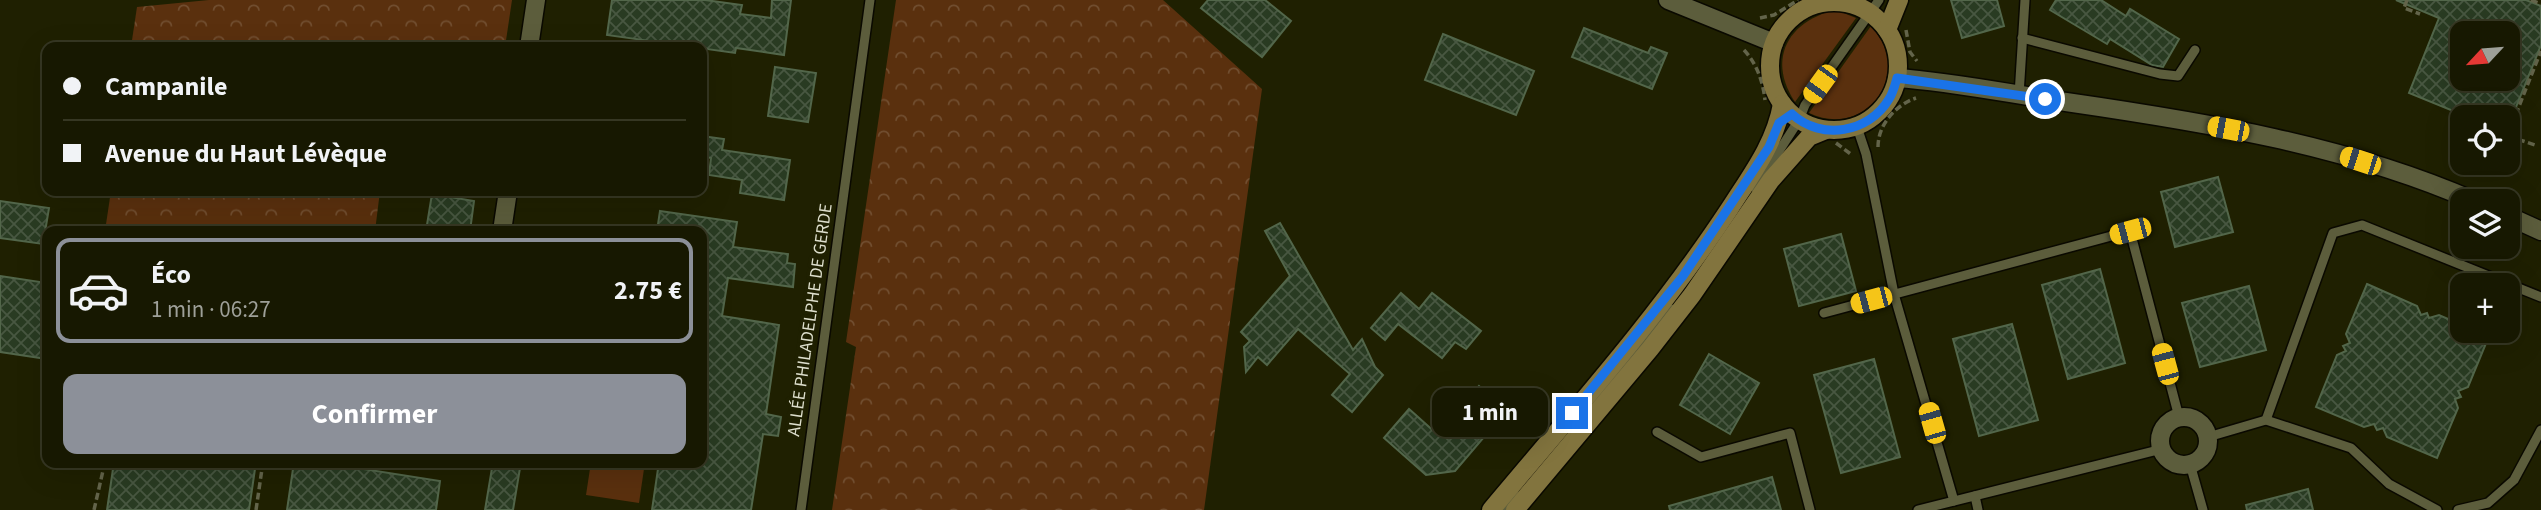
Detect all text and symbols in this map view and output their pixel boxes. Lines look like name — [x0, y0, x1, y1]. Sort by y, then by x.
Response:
north arrow — [2450, 21, 2520, 91]
map controls — [2450, 21, 2520, 343]
car — [1800, 61, 1841, 107]
text: Campanile — [105, 68, 227, 105]
route start — [2029, 83, 2061, 115]
button: locate — [2450, 105, 2520, 175]
car — [2206, 115, 2251, 143]
text: Avenue du Haut Lévèque — [105, 135, 387, 172]
car — [2337, 145, 2384, 177]
button: layers — [2450, 189, 2520, 259]
street label: ALLÉE PHILADELPHE DE GERDE — [781, 202, 839, 438]
car — [2107, 215, 2154, 247]
text: Éco — [151, 256, 191, 293]
icon: car — [67, 259, 130, 322]
text: 2.75 € — [614, 272, 682, 309]
button: + — [2450, 273, 2520, 343]
car — [1848, 284, 1895, 316]
text: 1 min · 06:27 — [151, 293, 271, 326]
car — [2150, 341, 2181, 387]
button: Confirmer — [63, 374, 686, 454]
callout: 1 min — [1432, 388, 1548, 438]
text: 1 min — [1462, 396, 1518, 429]
route end — [1556, 397, 1588, 429]
car — [1917, 400, 1948, 446]

